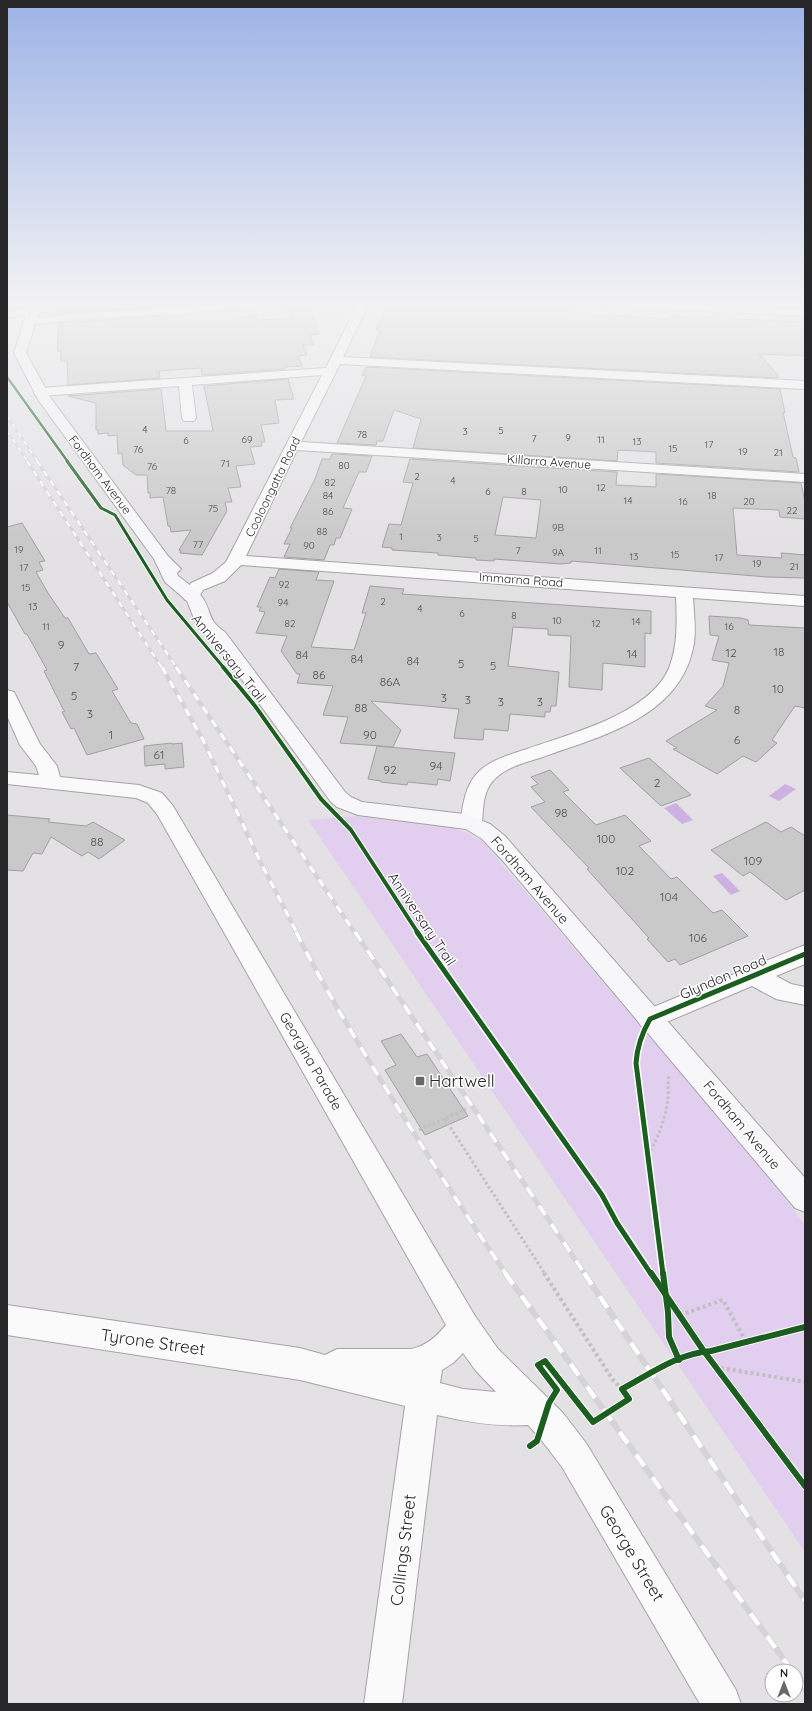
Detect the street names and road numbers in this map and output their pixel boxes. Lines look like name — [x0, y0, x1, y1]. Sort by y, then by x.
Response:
street label: Fordham Avenue — [66, 432, 135, 517]
street label: Cooloongatta Road — [242, 434, 303, 539]
street label: Killarra Avenue — [507, 451, 592, 472]
street label: Immarna Road — [479, 569, 563, 590]
street label: Anniversary Trail — [188, 610, 270, 706]
street label: Fordham Avenue — [487, 832, 573, 928]
street label: Anniversary Trail — [384, 869, 460, 969]
street label: Glyndon Road — [677, 951, 769, 1003]
street label: Georgina Parade — [276, 1009, 346, 1113]
street label: Fordham Avenue — [700, 1077, 785, 1173]
street label: Tyrone Street — [99, 1324, 207, 1359]
street label: Collings Street — [385, 1493, 420, 1607]
street label: George Street — [595, 1501, 670, 1605]

